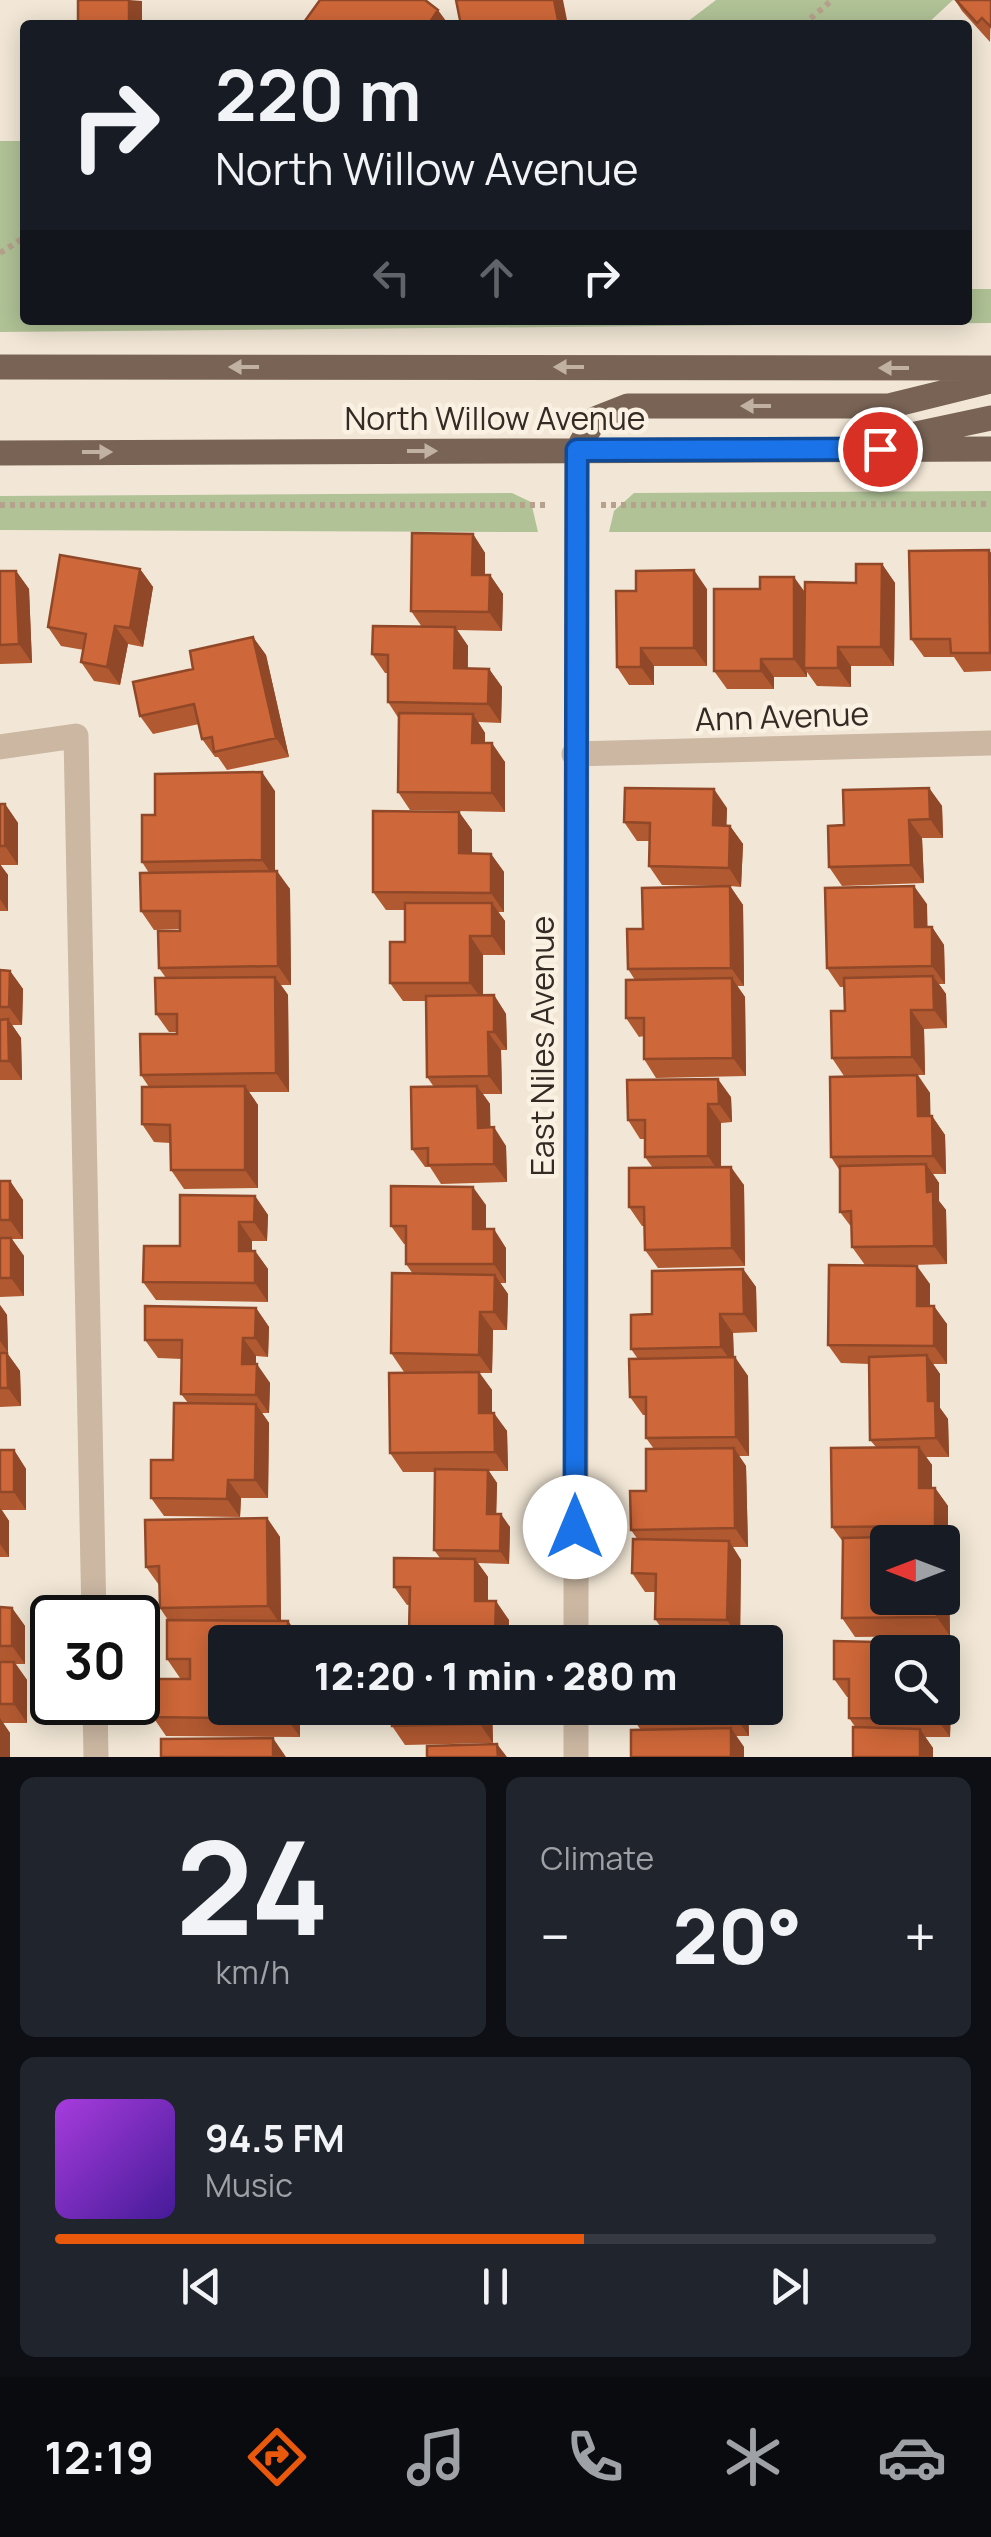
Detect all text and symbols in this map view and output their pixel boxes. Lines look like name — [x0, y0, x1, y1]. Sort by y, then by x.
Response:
text: 220 m — [215, 46, 421, 142]
icon: right — [50, 60, 180, 190]
text: North Willow Avenue — [215, 137, 638, 199]
icon: left — [364, 250, 419, 305]
icon: ahead — [469, 250, 524, 305]
icon: right — [574, 250, 629, 305]
one-way arrow — [227, 359, 259, 375]
one-way arrow — [552, 359, 584, 375]
one-way arrow — [877, 360, 909, 376]
street label: North Willow Avenue — [344, 396, 646, 440]
one-way arrow — [740, 398, 772, 414]
pin — [838, 407, 923, 492]
icon: arrive — [853, 422, 908, 477]
one-way arrow — [407, 443, 439, 459]
one-way arrow — [82, 444, 114, 460]
street label: Ann Avenue — [694, 691, 870, 741]
street label: East Niles Avenue — [520, 916, 564, 1176]
position arrow — [523, 1475, 627, 1579]
north arrow — [870, 1525, 960, 1615]
map controls — [870, 1525, 960, 1725]
speed limit sign: 30 — [30, 1595, 160, 1725]
button: search — [870, 1635, 960, 1725]
text: 12:20 · 1 min · 280 m — [314, 1649, 677, 1701]
text: 24 — [176, 1796, 330, 1974]
text: Climate — [541, 1836, 654, 1880]
text: 20° — [672, 1884, 802, 1987]
text: − — [541, 1898, 570, 1974]
text: + — [904, 1898, 936, 1974]
text: km/h — [216, 1950, 290, 1994]
text: 94.5 FM — [205, 2111, 345, 2163]
text: Music — [205, 2163, 293, 2207]
icon: previous — [174, 2259, 229, 2314]
icon: pause — [468, 2259, 523, 2314]
icon: next — [762, 2259, 817, 2314]
icon: directions — [242, 2422, 312, 2492]
icon: music — [401, 2422, 471, 2492]
icon: phone — [560, 2422, 630, 2492]
icon: climate — [718, 2422, 788, 2492]
icon: car — [877, 2422, 947, 2492]
text: 12:19 — [44, 2426, 154, 2488]

